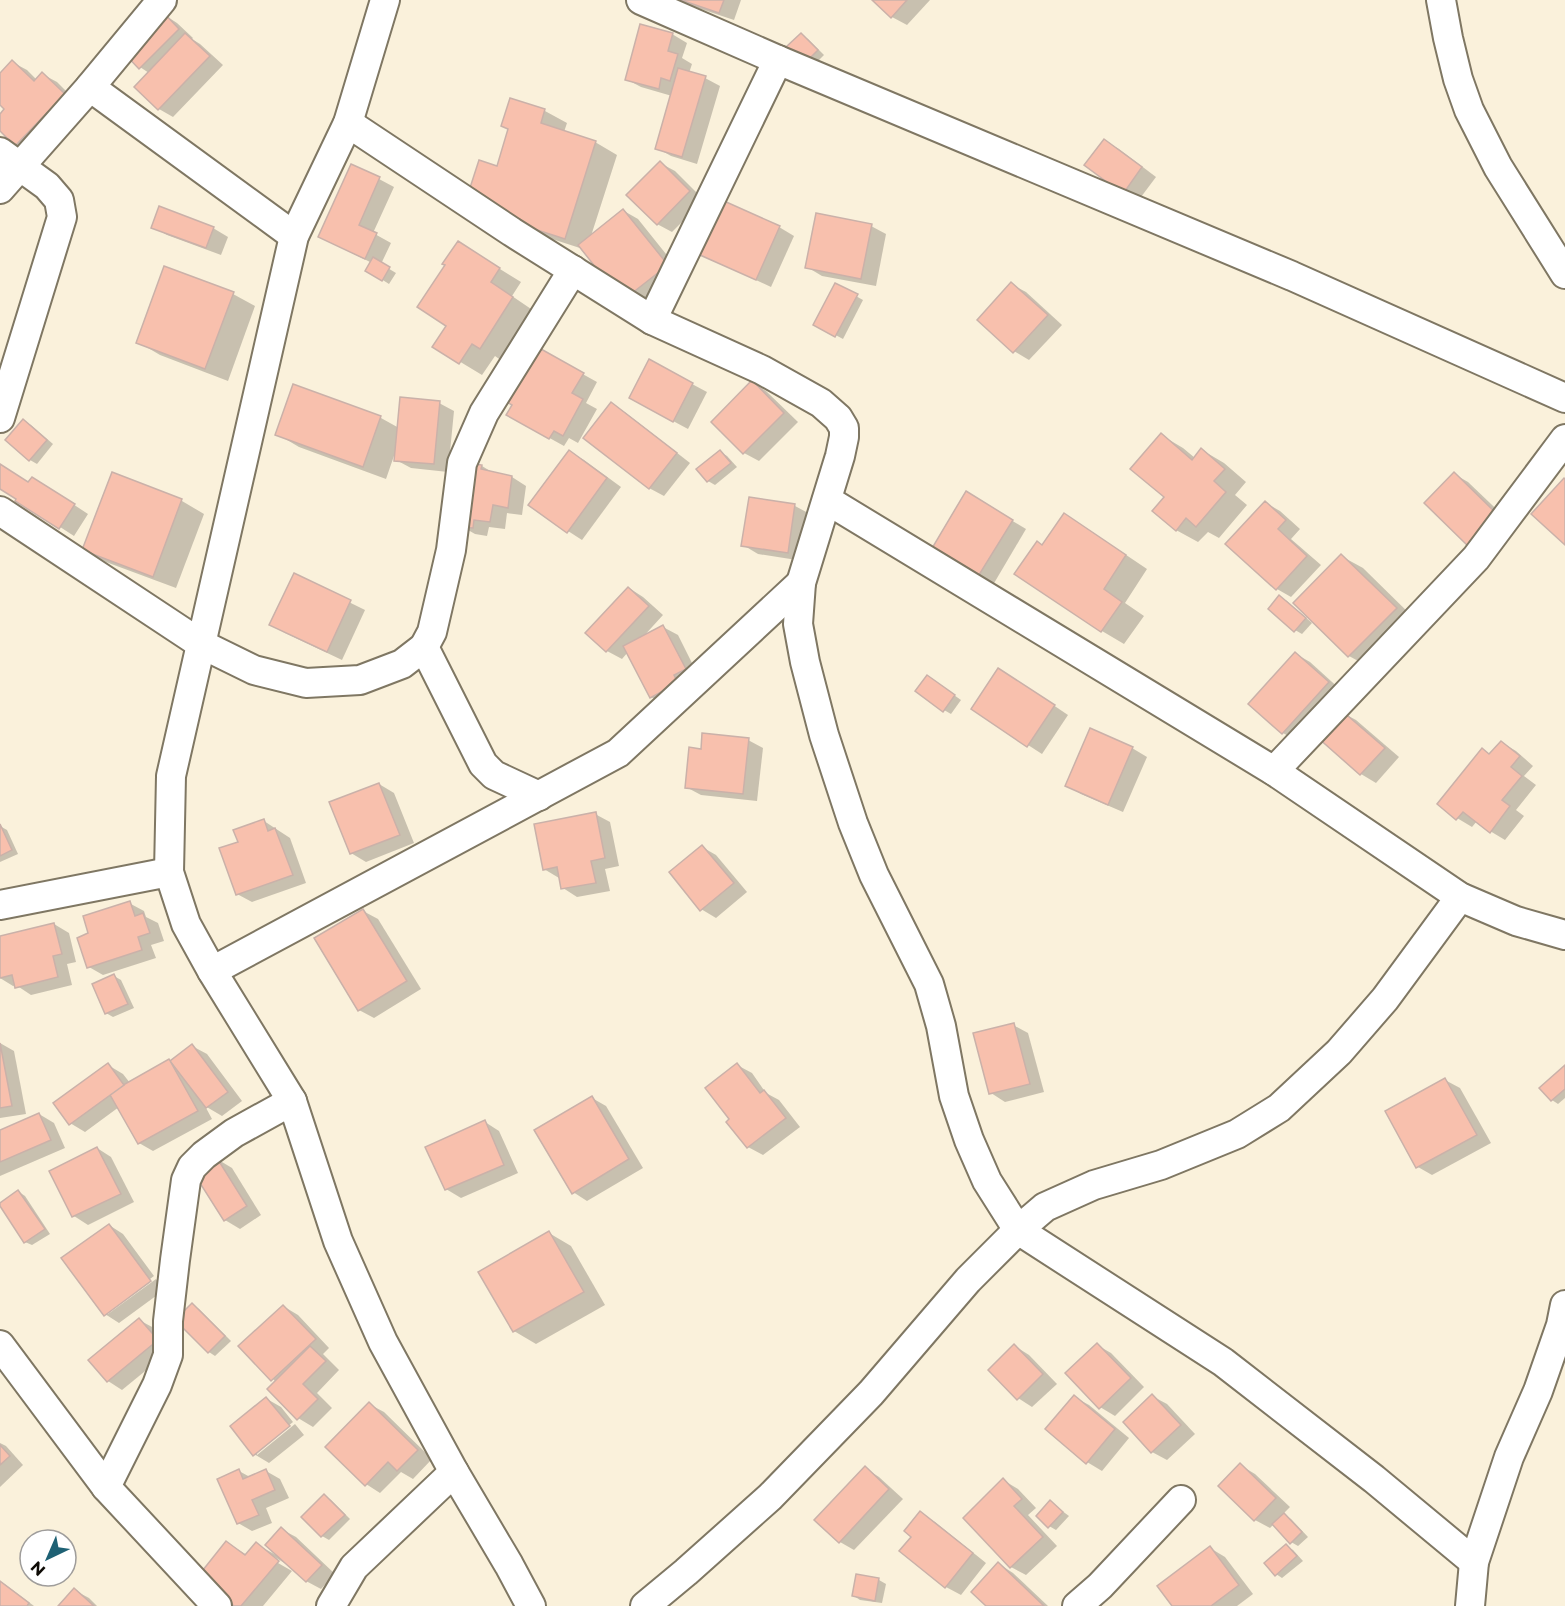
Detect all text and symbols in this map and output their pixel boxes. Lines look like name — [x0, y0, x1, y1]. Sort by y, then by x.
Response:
north arrow — [18, 1528, 78, 1588]
text: N — [27, 1557, 49, 1580]

